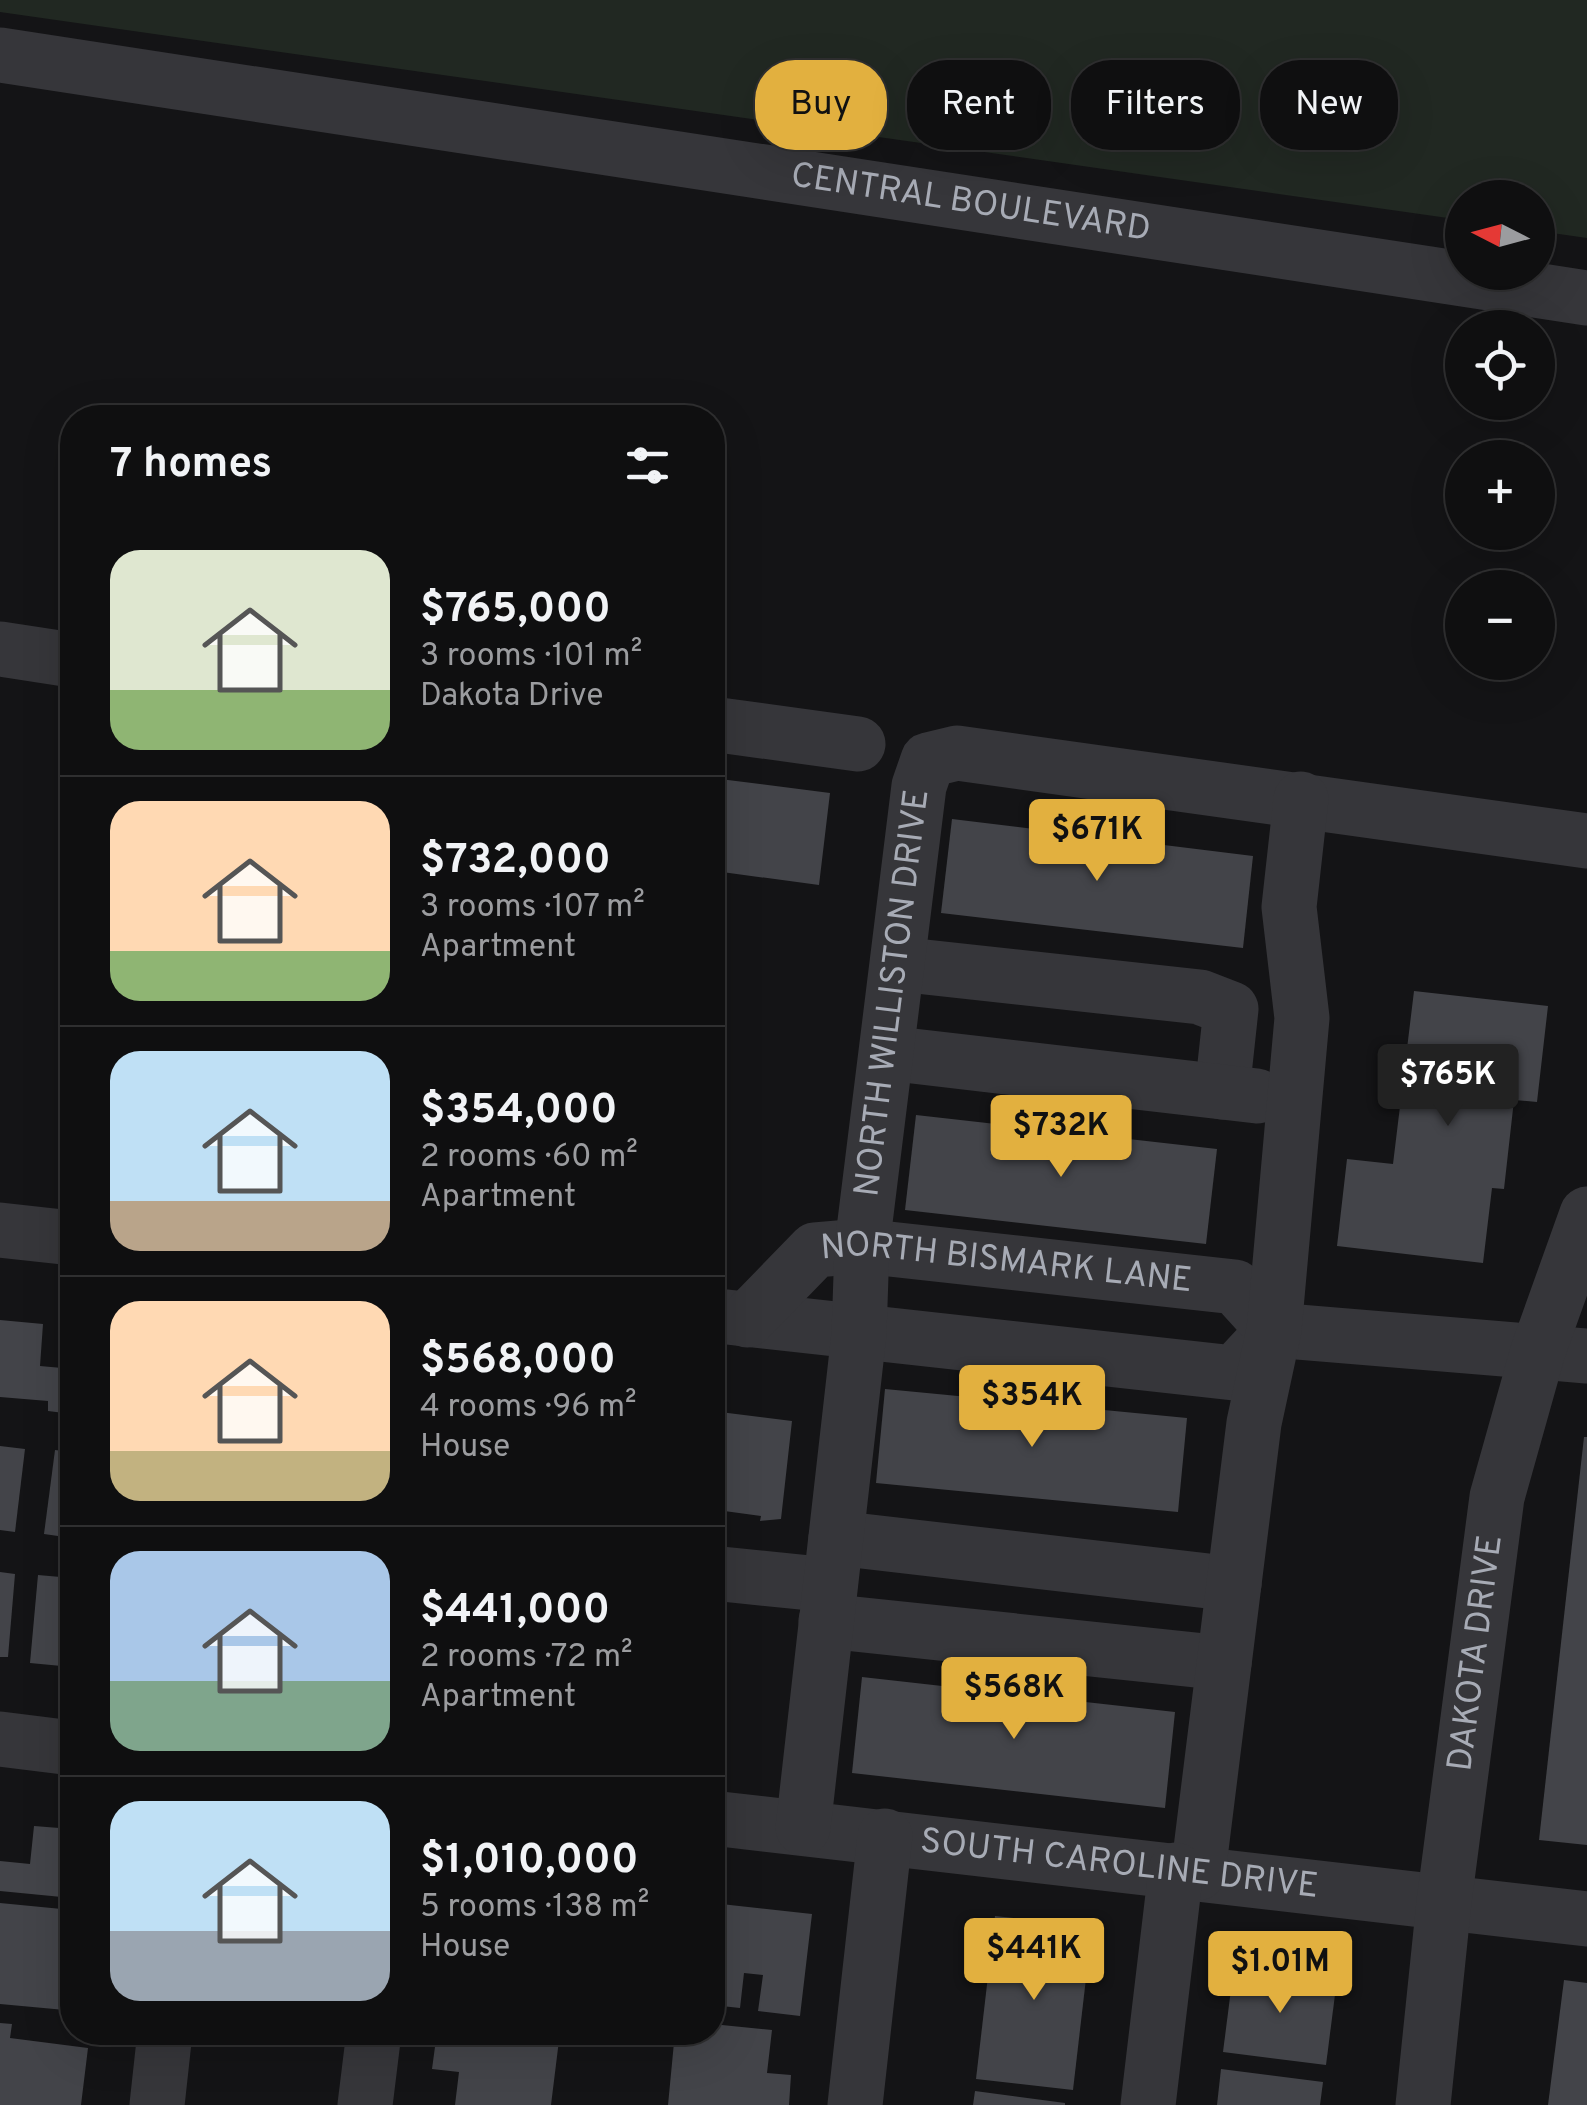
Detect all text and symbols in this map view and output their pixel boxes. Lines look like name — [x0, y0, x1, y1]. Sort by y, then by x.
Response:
chip: Buy — [755, 60, 887, 150]
chip: Rent — [907, 60, 1051, 150]
chip: Filters — [1071, 60, 1240, 150]
chip: New — [1260, 60, 1398, 150]
street label: CENTRAL BOULEVARD — [788, 154, 1153, 253]
north arrow — [1445, 180, 1555, 290]
map controls — [1445, 180, 1555, 680]
button: locate — [1445, 310, 1555, 420]
icon: filters — [620, 438, 675, 493]
text: 7 homes — [110, 439, 272, 492]
button: + — [1445, 440, 1555, 550]
button: − — [1445, 570, 1555, 680]
text: $765,000 — [420, 584, 611, 637]
icon: home — [190, 590, 310, 710]
text: 3 rooms · 101 m² — [420, 637, 642, 677]
text: Dakota Drive — [420, 677, 604, 717]
street label: NORTH WILLISTON DRIVE — [846, 787, 940, 1199]
pin: $671K — [1027, 799, 1167, 884]
text: $671K — [1051, 811, 1143, 851]
text: $732,000 — [420, 835, 611, 888]
icon: home — [190, 841, 310, 961]
text: 3 rooms · 107 m² — [420, 888, 645, 928]
text: Apartment — [420, 928, 576, 968]
pin: $765K — [1378, 1044, 1518, 1129]
text: $765K — [1400, 1056, 1496, 1096]
text: $354,000 — [420, 1085, 618, 1138]
icon: home — [190, 1091, 310, 1211]
pin: $732K — [991, 1095, 1131, 1180]
text: $732K — [1013, 1107, 1109, 1147]
text: 2 rooms · 60 m² — [420, 1138, 638, 1178]
text: Apartment — [420, 1178, 576, 1218]
street label: NORTH BISMARK LANE — [819, 1223, 1194, 1304]
text: $568,000 — [420, 1335, 616, 1388]
icon: home — [190, 1341, 310, 1461]
pin: $354K — [962, 1365, 1102, 1450]
text: $354K — [981, 1377, 1083, 1417]
text: 4 rooms · 96 m² — [420, 1388, 637, 1428]
text: House — [420, 1428, 510, 1468]
street label: DAKOTA DRIVE — [1439, 1532, 1514, 1774]
text: $441,000 — [420, 1585, 610, 1638]
icon: home — [190, 1591, 310, 1711]
text: 2 rooms · 72 m² — [420, 1638, 633, 1678]
pin: $568K — [944, 1657, 1084, 1742]
text: $568K — [963, 1669, 1065, 1709]
text: Apartment — [420, 1678, 576, 1718]
street label: SOUTH CAROLINE DRIVE — [918, 1820, 1321, 1910]
text: $1,010,000 — [420, 1835, 639, 1888]
icon: home — [190, 1841, 310, 1961]
text: 5 rooms · 138 m² — [420, 1888, 649, 1928]
pin: $441K — [964, 1918, 1104, 2003]
text: House — [420, 1928, 510, 1968]
text: $441K — [986, 1930, 1082, 1970]
pin: $1.01M — [1199, 1931, 1361, 2016]
text: $1.01M — [1230, 1943, 1330, 1983]

